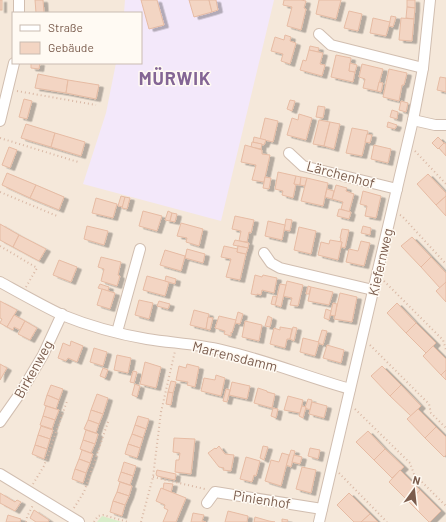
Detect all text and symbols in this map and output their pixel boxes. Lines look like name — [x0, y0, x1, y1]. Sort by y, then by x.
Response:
legend — [12, 12, 142, 64]
text: Straße — [48, 20, 83, 34]
text: Gebäude — [48, 40, 94, 54]
district label: MÜRWIK — [139, 67, 211, 89]
street label: Lärchenhof — [305, 157, 377, 191]
street label: Kiefernweg — [364, 227, 396, 297]
street label: Birkenweg — [10, 337, 56, 401]
street label: Marrensdamm — [191, 337, 279, 375]
north arrow — [394, 470, 434, 510]
text: N — [411, 473, 422, 487]
street label: Pinienhof — [232, 486, 292, 512]

